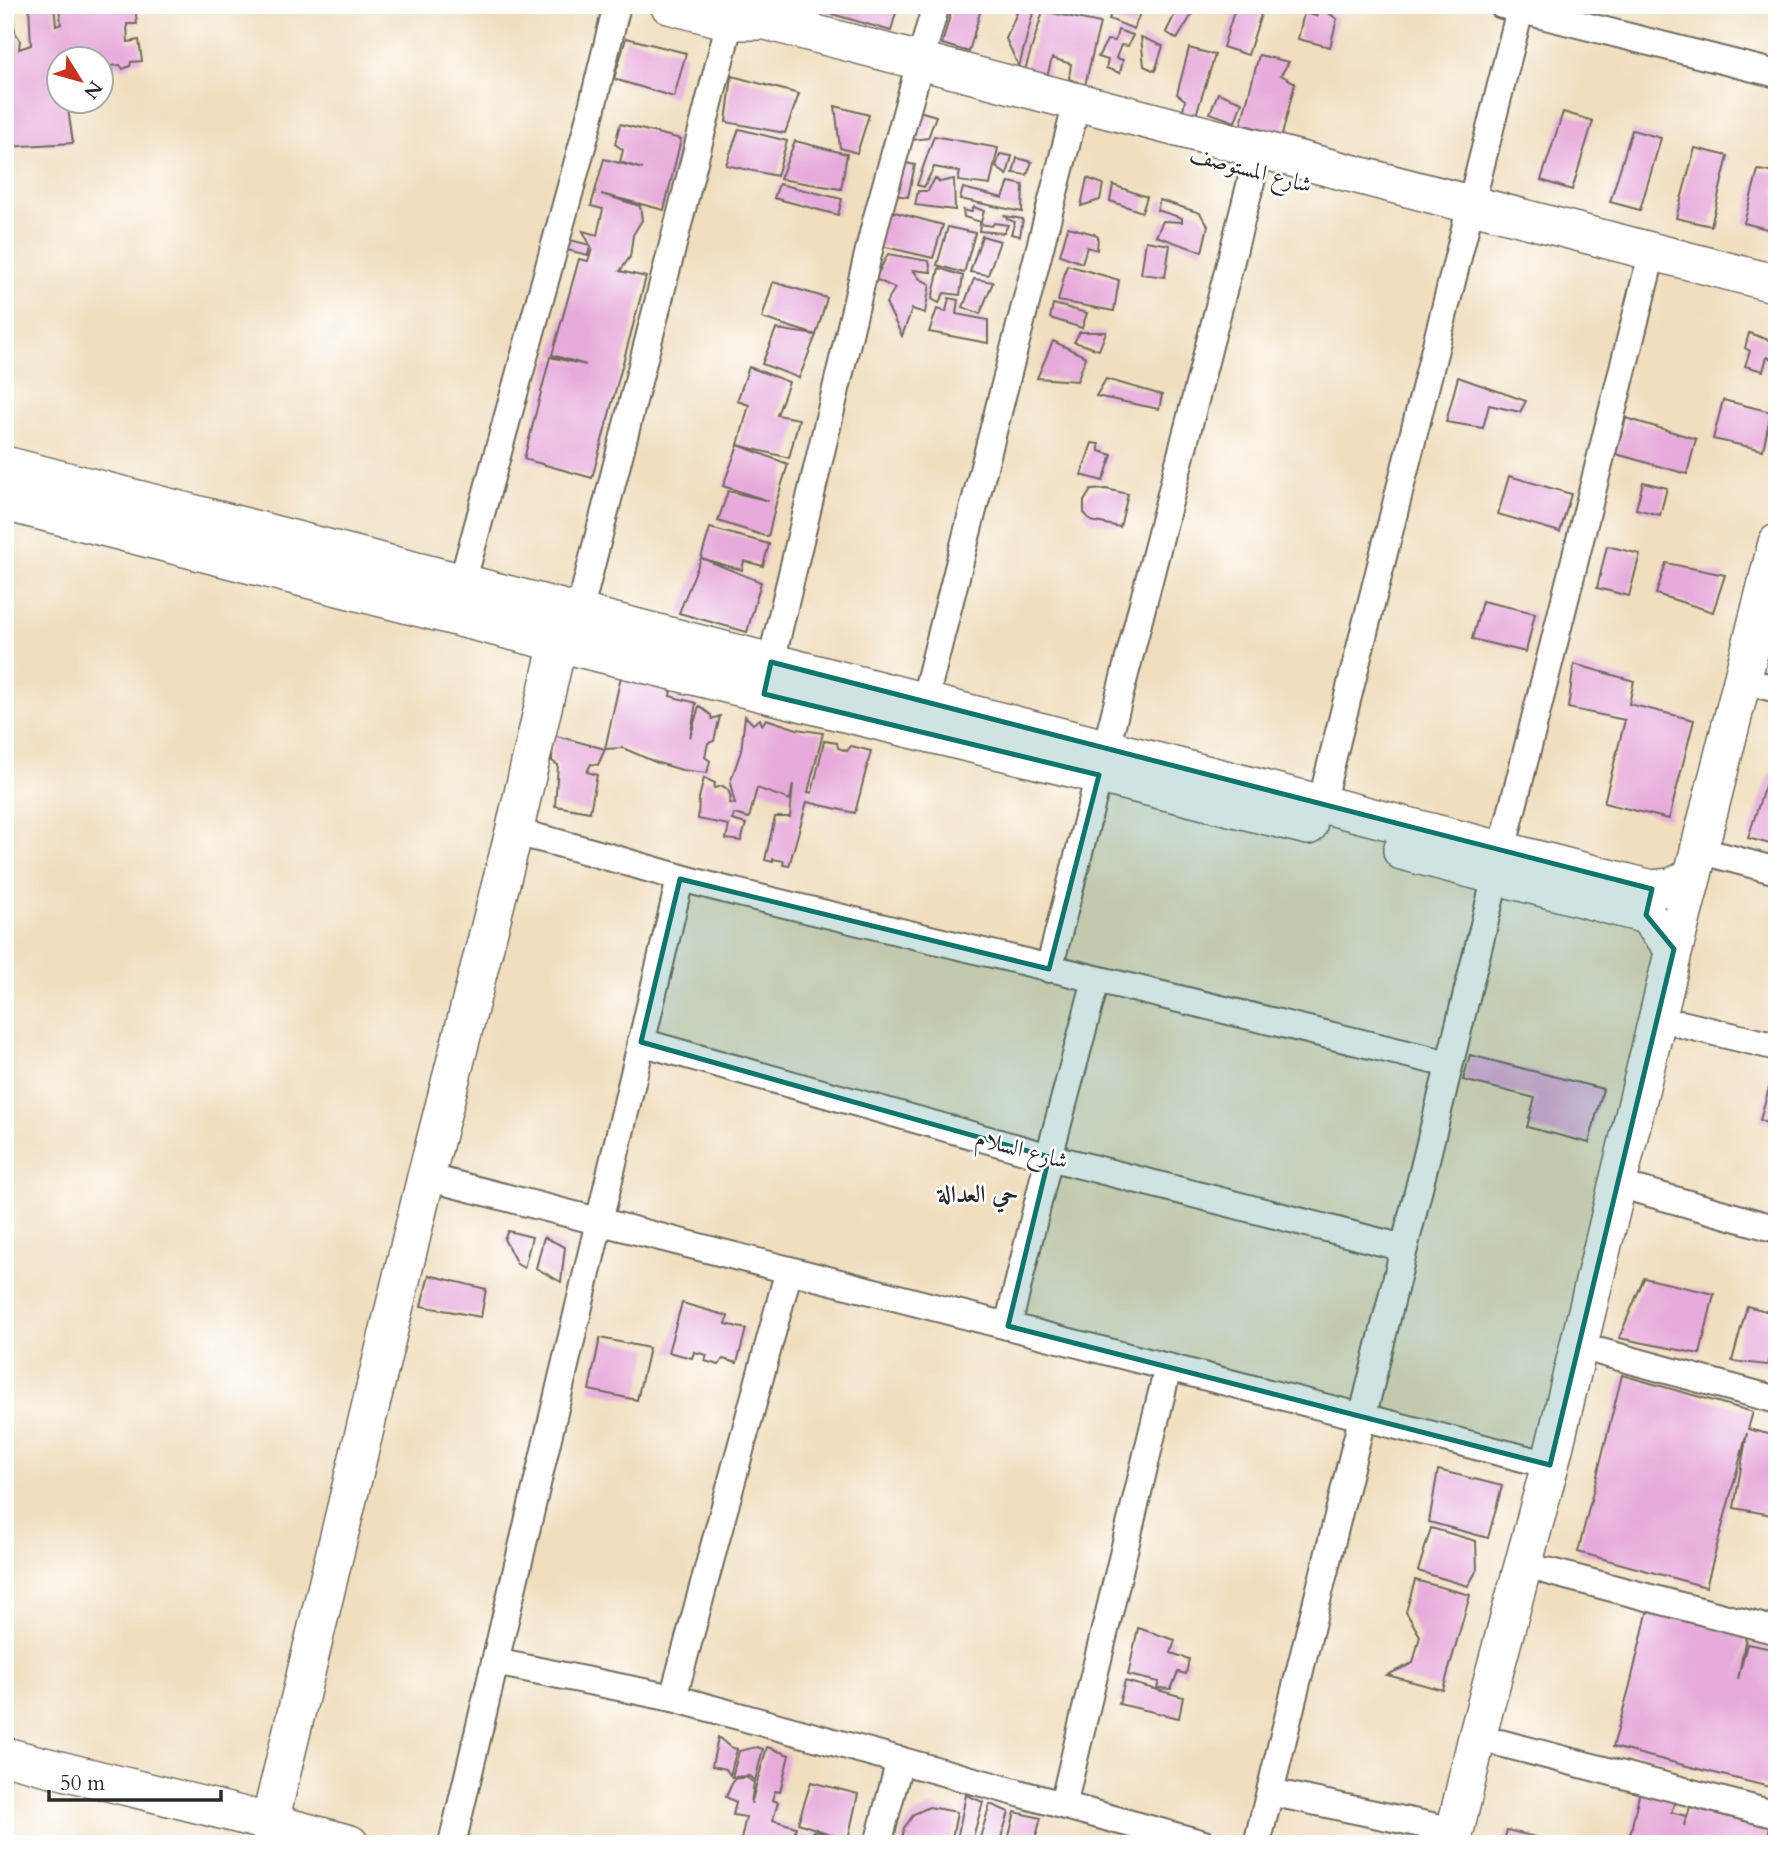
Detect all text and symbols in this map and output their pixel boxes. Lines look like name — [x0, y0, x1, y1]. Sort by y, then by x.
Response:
north arrow — [46, 46, 116, 116]
text: N — [77, 75, 108, 104]
street label: شارع المستوصف — [1185, 138, 1315, 205]
street label: شارع السلام — [971, 1122, 1072, 1181]
district label: حي العدالة — [936, 1178, 1018, 1213]
scale bar — [49, 1758, 220, 1802]
text: 50 m — [60, 1769, 105, 1798]

